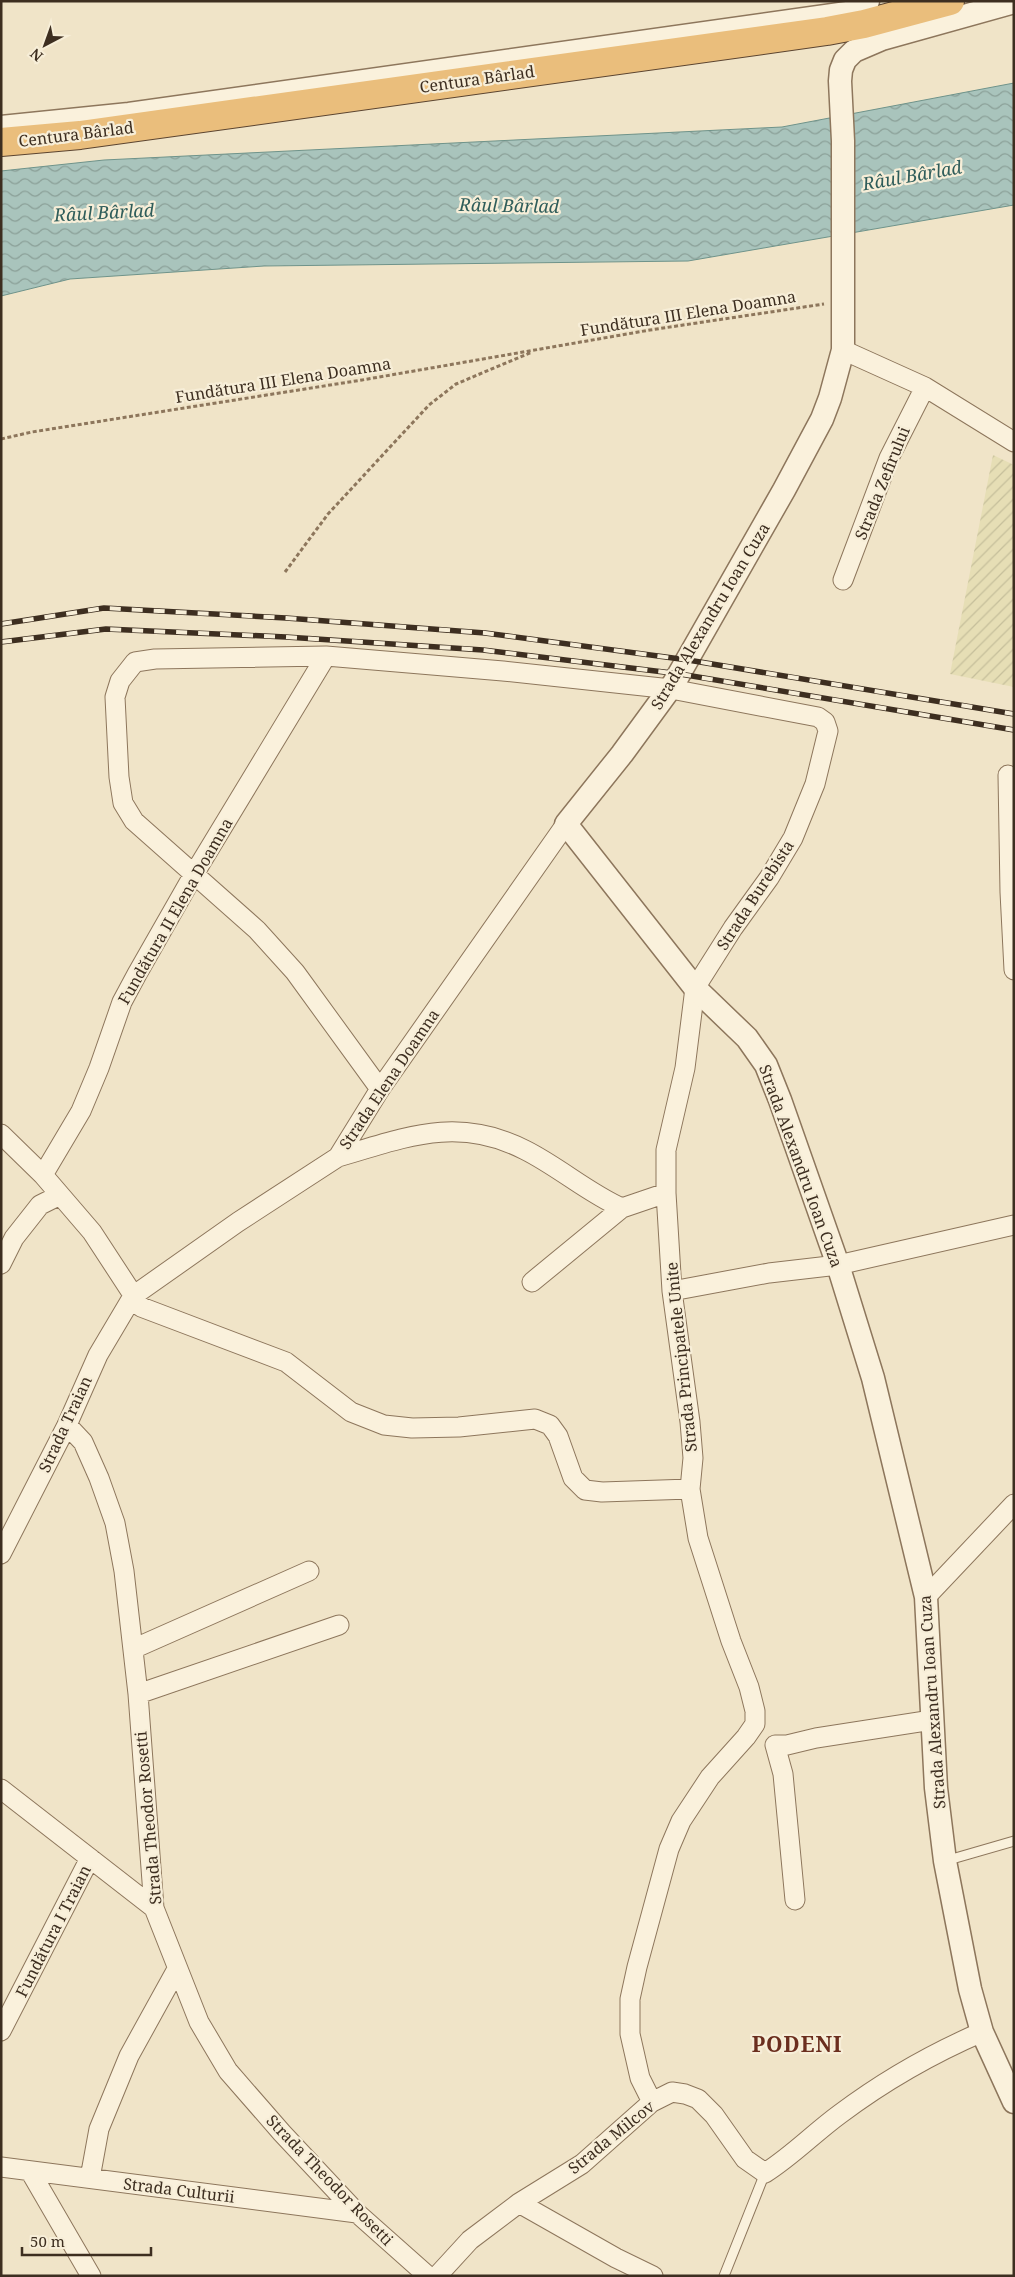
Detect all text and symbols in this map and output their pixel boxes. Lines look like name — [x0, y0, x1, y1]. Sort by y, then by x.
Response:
north arrow — [20, 20, 70, 70]
text: N — [26, 44, 47, 66]
street label: Centura Bârlad — [418, 60, 536, 98]
street label: Centura Bârlad — [17, 116, 135, 152]
water label: Râul Bârlad — [860, 154, 964, 196]
water label: Râul Bârlad — [458, 192, 560, 218]
water label: Râul Bârlad — [52, 197, 155, 227]
street label: Fundătura III Elena Doamna — [579, 285, 797, 341]
street label: Fundătura III Elena Doamna — [174, 352, 392, 408]
street label: Strada Zefirului — [849, 423, 915, 543]
street label: Strada Alexandru Ioan Cuza — [645, 518, 775, 714]
street label: Fundătura II Elena Doamna — [112, 814, 238, 1008]
street label: Strada Burebista — [711, 836, 799, 954]
street label: Strada Elena Doamna — [334, 1005, 444, 1153]
street label: Strada Alexandru Ioan Cuza — [754, 1062, 848, 1270]
street label: Strada Principatele Unite — [660, 1261, 702, 1453]
street label: Strada Traian — [33, 1372, 97, 1476]
street label: Strada Alexandru Ioan Cuza — [914, 1594, 950, 1810]
street label: Strada Theodor Rosetti — [129, 1730, 167, 1906]
street label: Fundătura I Traian — [10, 1861, 96, 2001]
district label: PODENI — [752, 2030, 842, 2058]
street label: Strada Milcov — [563, 2095, 659, 2179]
street label: Strada Theodor Rosetti — [262, 2110, 398, 2250]
street label: Strada Culturii — [122, 2172, 236, 2208]
scale bar — [22, 2224, 151, 2256]
text: 50 m — [30, 2231, 65, 2251]

